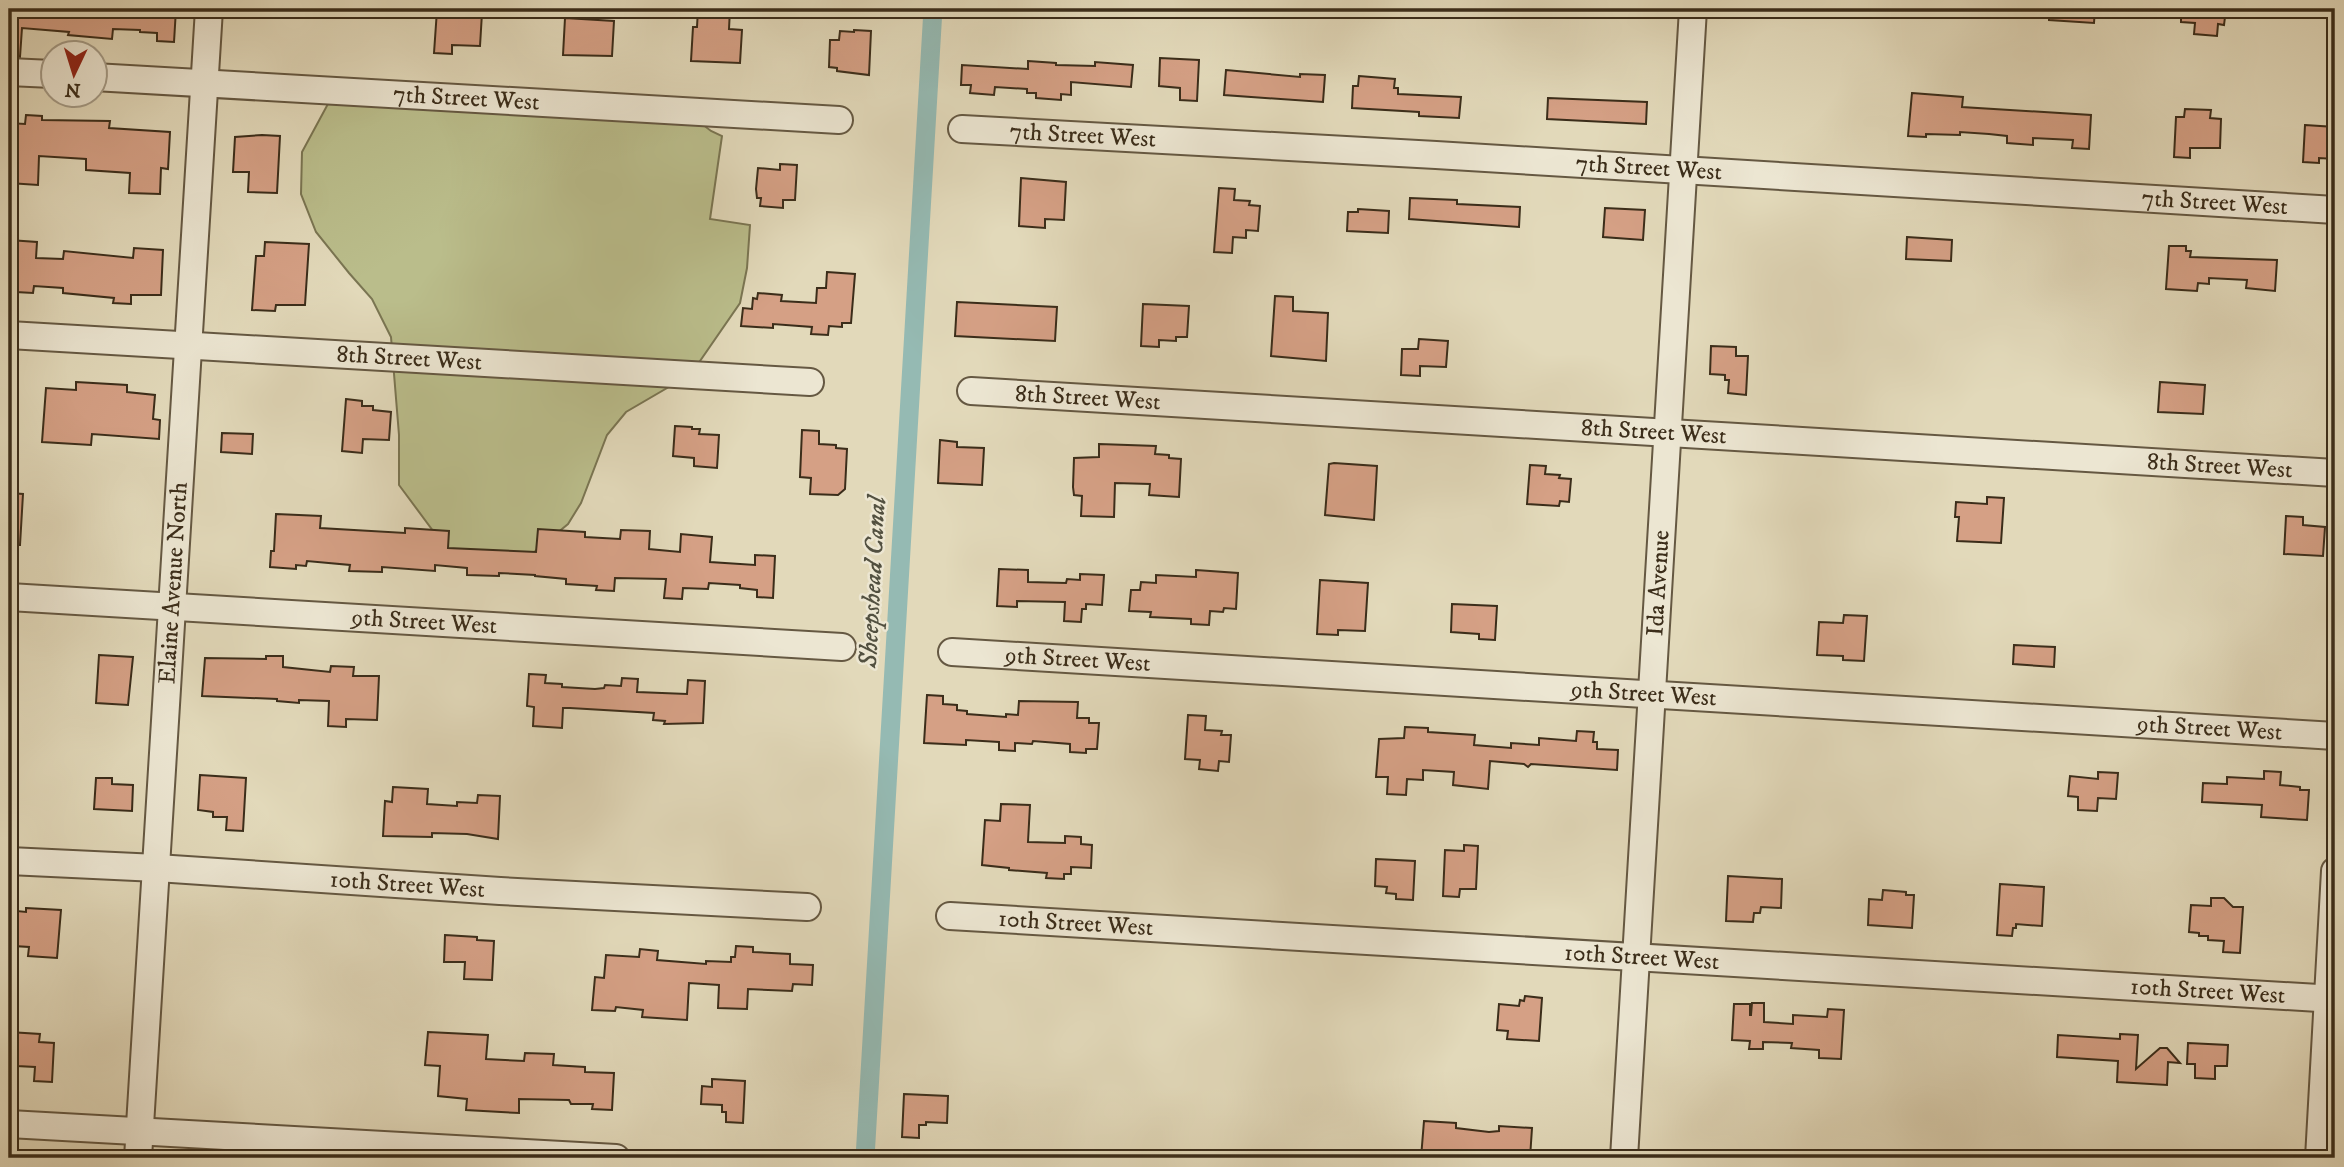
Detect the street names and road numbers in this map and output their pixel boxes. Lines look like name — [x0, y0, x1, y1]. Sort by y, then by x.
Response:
street label: 7th Street West — [392, 79, 541, 118]
street label: 7th Street West — [1009, 117, 1157, 155]
street label: 7th Street West — [1575, 149, 1723, 187]
street label: 7th Street West — [2141, 183, 2289, 222]
street label: 8th Street West — [336, 339, 483, 378]
street label: 8th Street West — [1014, 379, 1162, 417]
street label: 8th Street West — [1580, 413, 1728, 451]
street label: 8th Street West — [2146, 447, 2294, 485]
street label: Elaine Avenue North — [152, 481, 195, 685]
street label: Ida Avenue — [1640, 529, 1677, 637]
street label: 9th Street West — [350, 603, 498, 641]
street label: 9th Street West — [1003, 640, 1152, 679]
street label: 9th Street West — [1569, 675, 1718, 713]
street label: 9th Street West — [2135, 709, 2284, 748]
street label: 10th Street West — [329, 865, 486, 905]
street label: 10th Street West — [997, 904, 1155, 943]
street label: 10th Street West — [1563, 938, 1721, 977]
street label: 10th Street West — [2129, 972, 2287, 1011]

